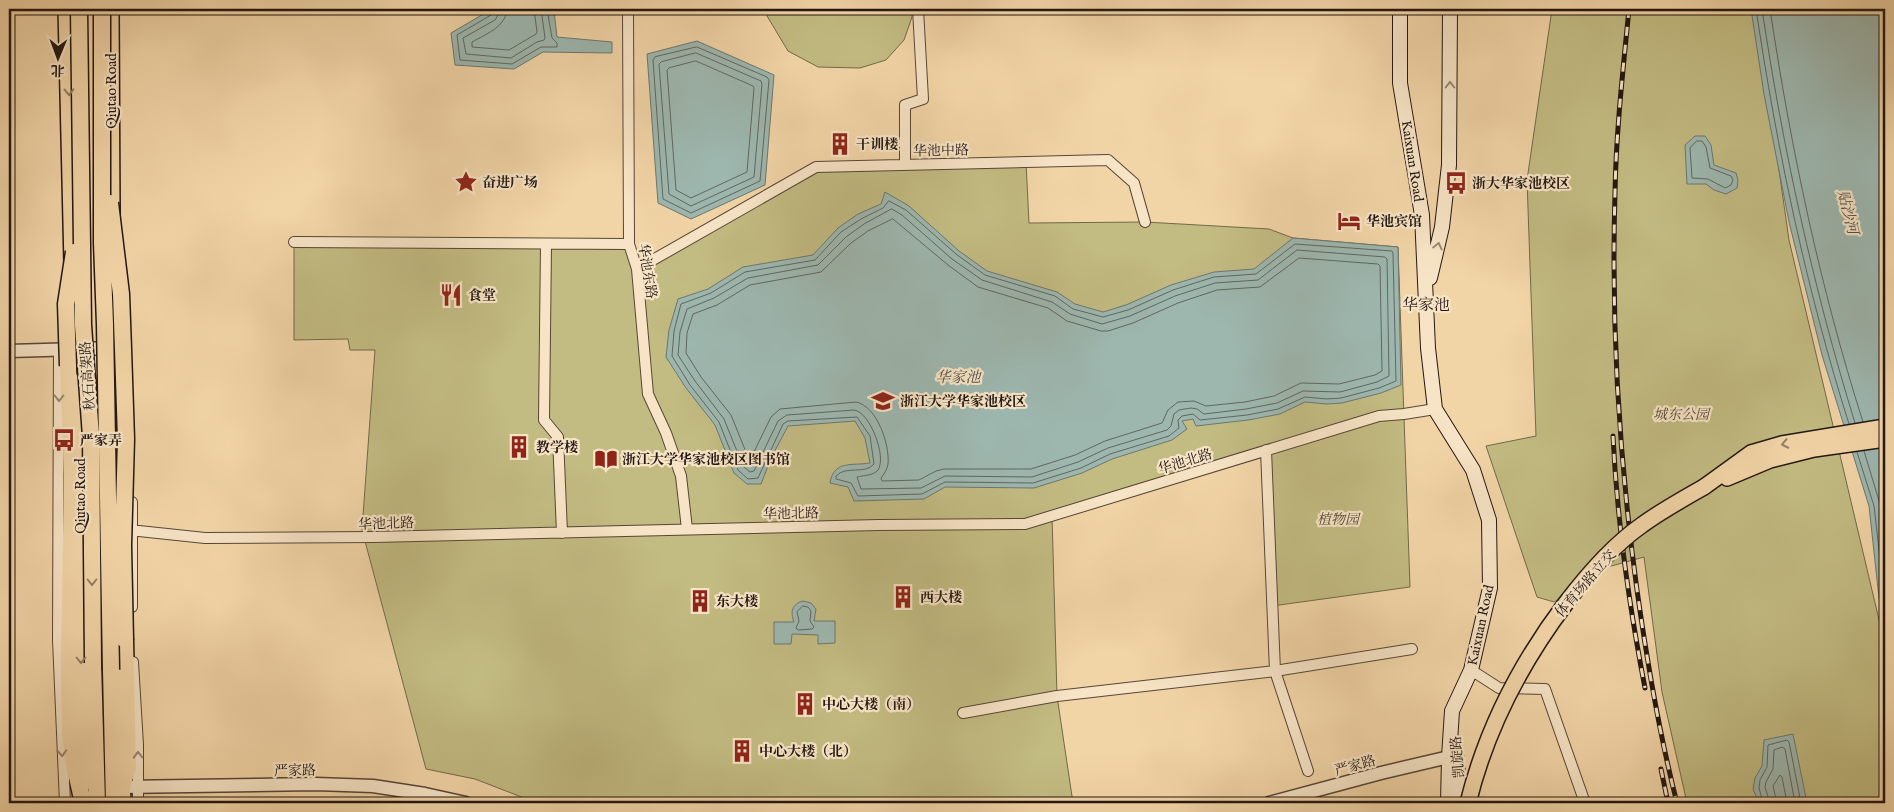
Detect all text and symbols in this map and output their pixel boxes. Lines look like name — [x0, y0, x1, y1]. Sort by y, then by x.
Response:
north arrow — [32, 32, 82, 82]
street label: Qiutao Road — [103, 53, 121, 129]
text: 北 — [51, 61, 65, 79]
one-way arrow — [1445, 81, 1455, 88]
one-way arrow — [64, 89, 74, 97]
street label: Kaixuan Road — [1397, 119, 1427, 204]
building icon: 干训楼 — [827, 131, 853, 157]
place label: 干训楼 — [856, 136, 898, 154]
street label: 华池中路 — [913, 142, 969, 160]
place icon: 奋进广场 — [453, 169, 479, 195]
bus stop icon: 浙大华家池校区 — [1443, 170, 1469, 196]
place label: 奋进广场 — [482, 174, 538, 192]
place label: 浙大华家池校区 — [1472, 175, 1570, 193]
water label: 贴沙河 — [1833, 188, 1863, 239]
hotel icon: 华池宾馆 — [1336, 208, 1362, 234]
place label: 华池宾馆 — [1366, 213, 1422, 231]
street label: 华池东路 — [634, 242, 660, 300]
one-way arrow — [1432, 242, 1443, 251]
restaurant icon: 食堂 — [438, 282, 464, 308]
place label: 食堂 — [468, 287, 496, 305]
district label: 华家池 — [1402, 296, 1450, 316]
street label: 秋石高架路 — [77, 340, 99, 411]
water label: 华家池 — [935, 368, 982, 387]
school or university icon: 浙江大学华家池校区 — [870, 388, 896, 414]
place label: 浙江大学华家池校区 — [900, 393, 1026, 411]
one-way arrow — [54, 394, 64, 402]
park label: 城东公园 — [1653, 406, 1711, 424]
bus stop icon: 严家弄 — [51, 427, 77, 453]
place label: 严家弄 — [80, 432, 122, 450]
building icon: 教学楼 — [506, 434, 532, 460]
one-way arrow — [1781, 438, 1790, 449]
place label: 教学楼 — [536, 439, 578, 457]
street label: 华池北路 — [1156, 445, 1215, 479]
library icon: 浙江大学华家池校区图书馆 — [593, 446, 619, 472]
place label: 浙江大学华家池校区图书馆 — [622, 451, 790, 469]
street label: Qiutao Road — [72, 458, 90, 534]
street label: 华池北路 — [763, 505, 819, 523]
park label: 植物园 — [1317, 511, 1361, 529]
street label: 华池北路 — [358, 514, 414, 534]
street label: 体育场路立交 — [1551, 546, 1620, 621]
one-way arrow — [87, 578, 97, 586]
street label: Kaixuan Road — [1464, 583, 1498, 667]
building icon: 西大楼 — [890, 584, 916, 610]
building icon: 东大楼 — [687, 588, 713, 614]
place label: 西大楼 — [920, 589, 962, 607]
place label: 东大楼 — [716, 593, 758, 611]
one-way arrow — [76, 656, 86, 664]
building icon: 中心大楼（南） — [792, 691, 818, 717]
place label: 中心大楼（南） — [822, 696, 920, 714]
street label: 凯旋路 — [1447, 735, 1469, 779]
building icon: 中心大楼（北） — [729, 738, 755, 764]
place label: 中心大楼（北） — [759, 743, 857, 761]
one-way arrow — [57, 750, 67, 757]
one-way arrow — [133, 750, 143, 758]
street label: 严家路 — [1333, 752, 1378, 780]
street label: 严家路 — [274, 762, 316, 780]

